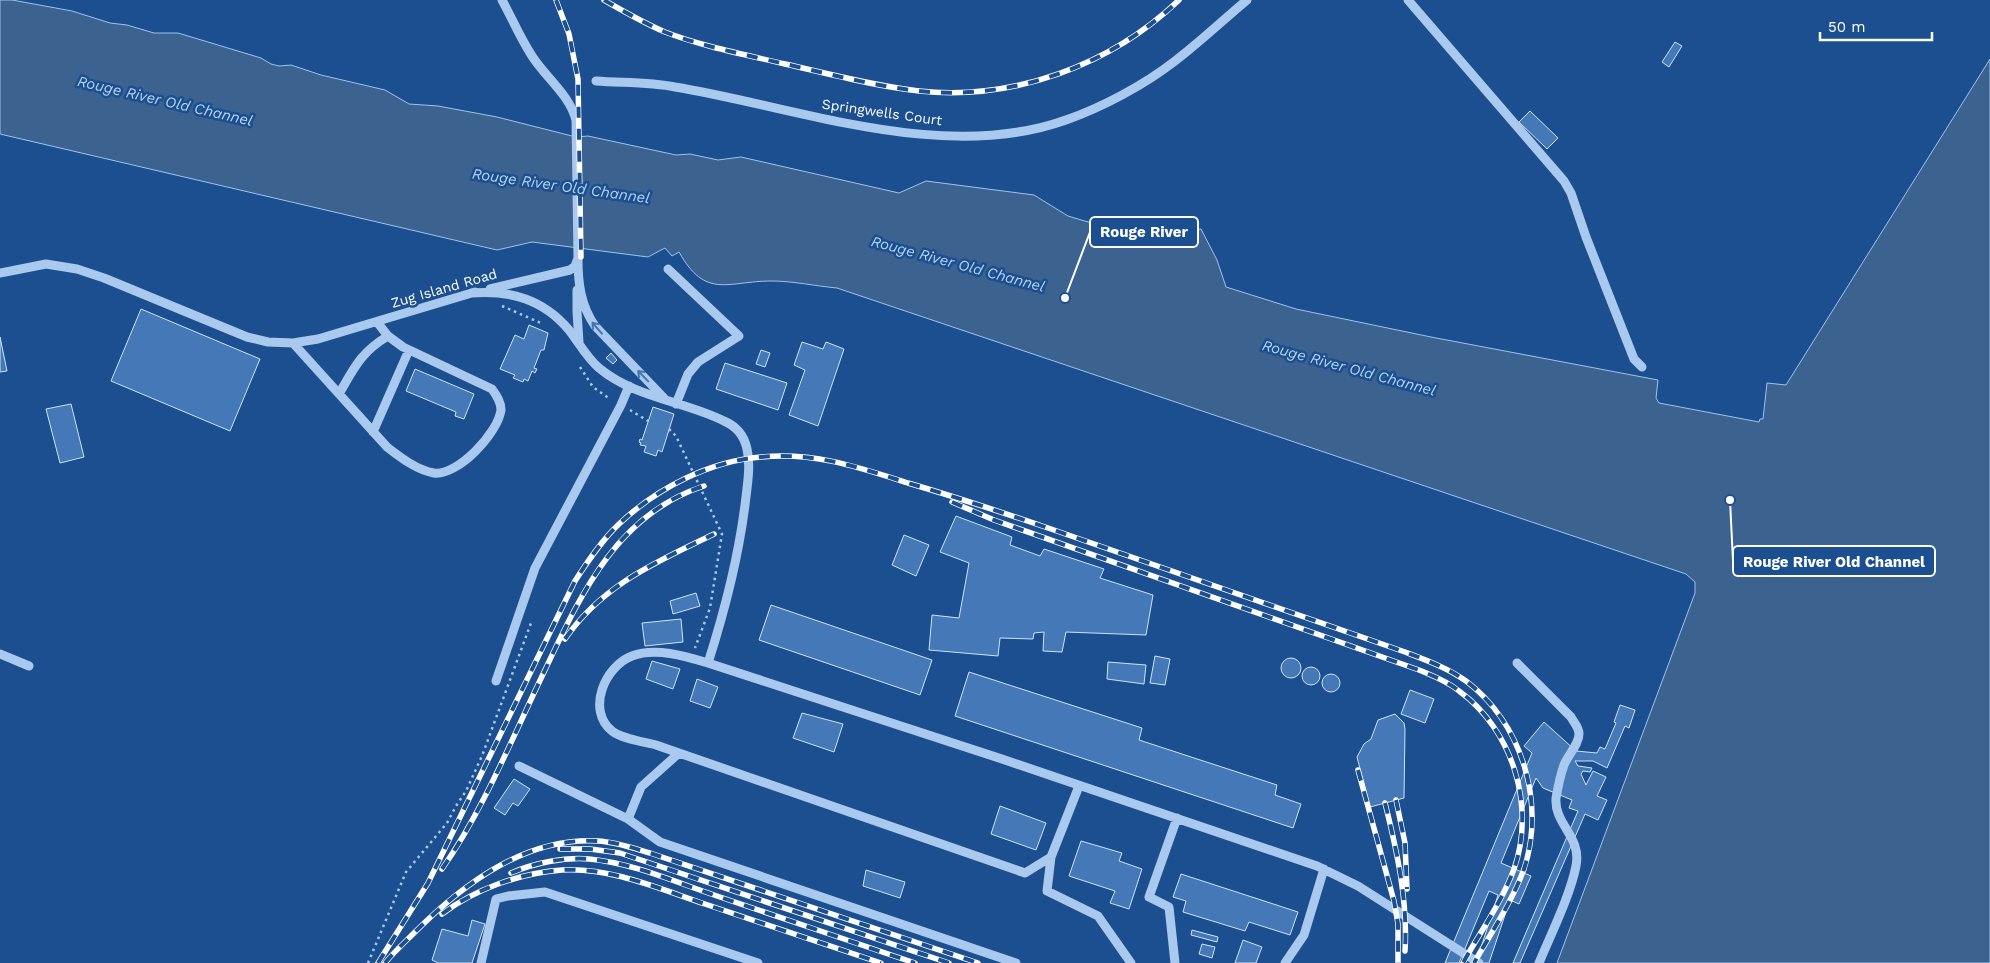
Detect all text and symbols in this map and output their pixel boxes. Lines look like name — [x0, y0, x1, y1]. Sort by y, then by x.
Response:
scale bar — [1820, 10, 1932, 42]
text: 50 m — [1828, 18, 1865, 36]
water label: Rouge River Old Channel — [76, 72, 255, 130]
street label: Springwells Court — [821, 96, 943, 128]
water label: Rouge River Old Channel — [471, 165, 651, 207]
callout: Rouge River — [1090, 217, 1198, 247]
text: Rouge River — [1100, 223, 1189, 241]
water label: Rouge River Old Channel — [869, 232, 1047, 296]
street label: Zug Island Road — [389, 265, 499, 311]
one-way arrow — [591, 322, 603, 335]
water label: Rouge River Old Channel — [1260, 336, 1438, 400]
one-way arrow — [637, 369, 649, 382]
callout: Rouge River Old Channel — [1733, 546, 1935, 576]
text: Rouge River Old Channel — [1743, 553, 1925, 571]

